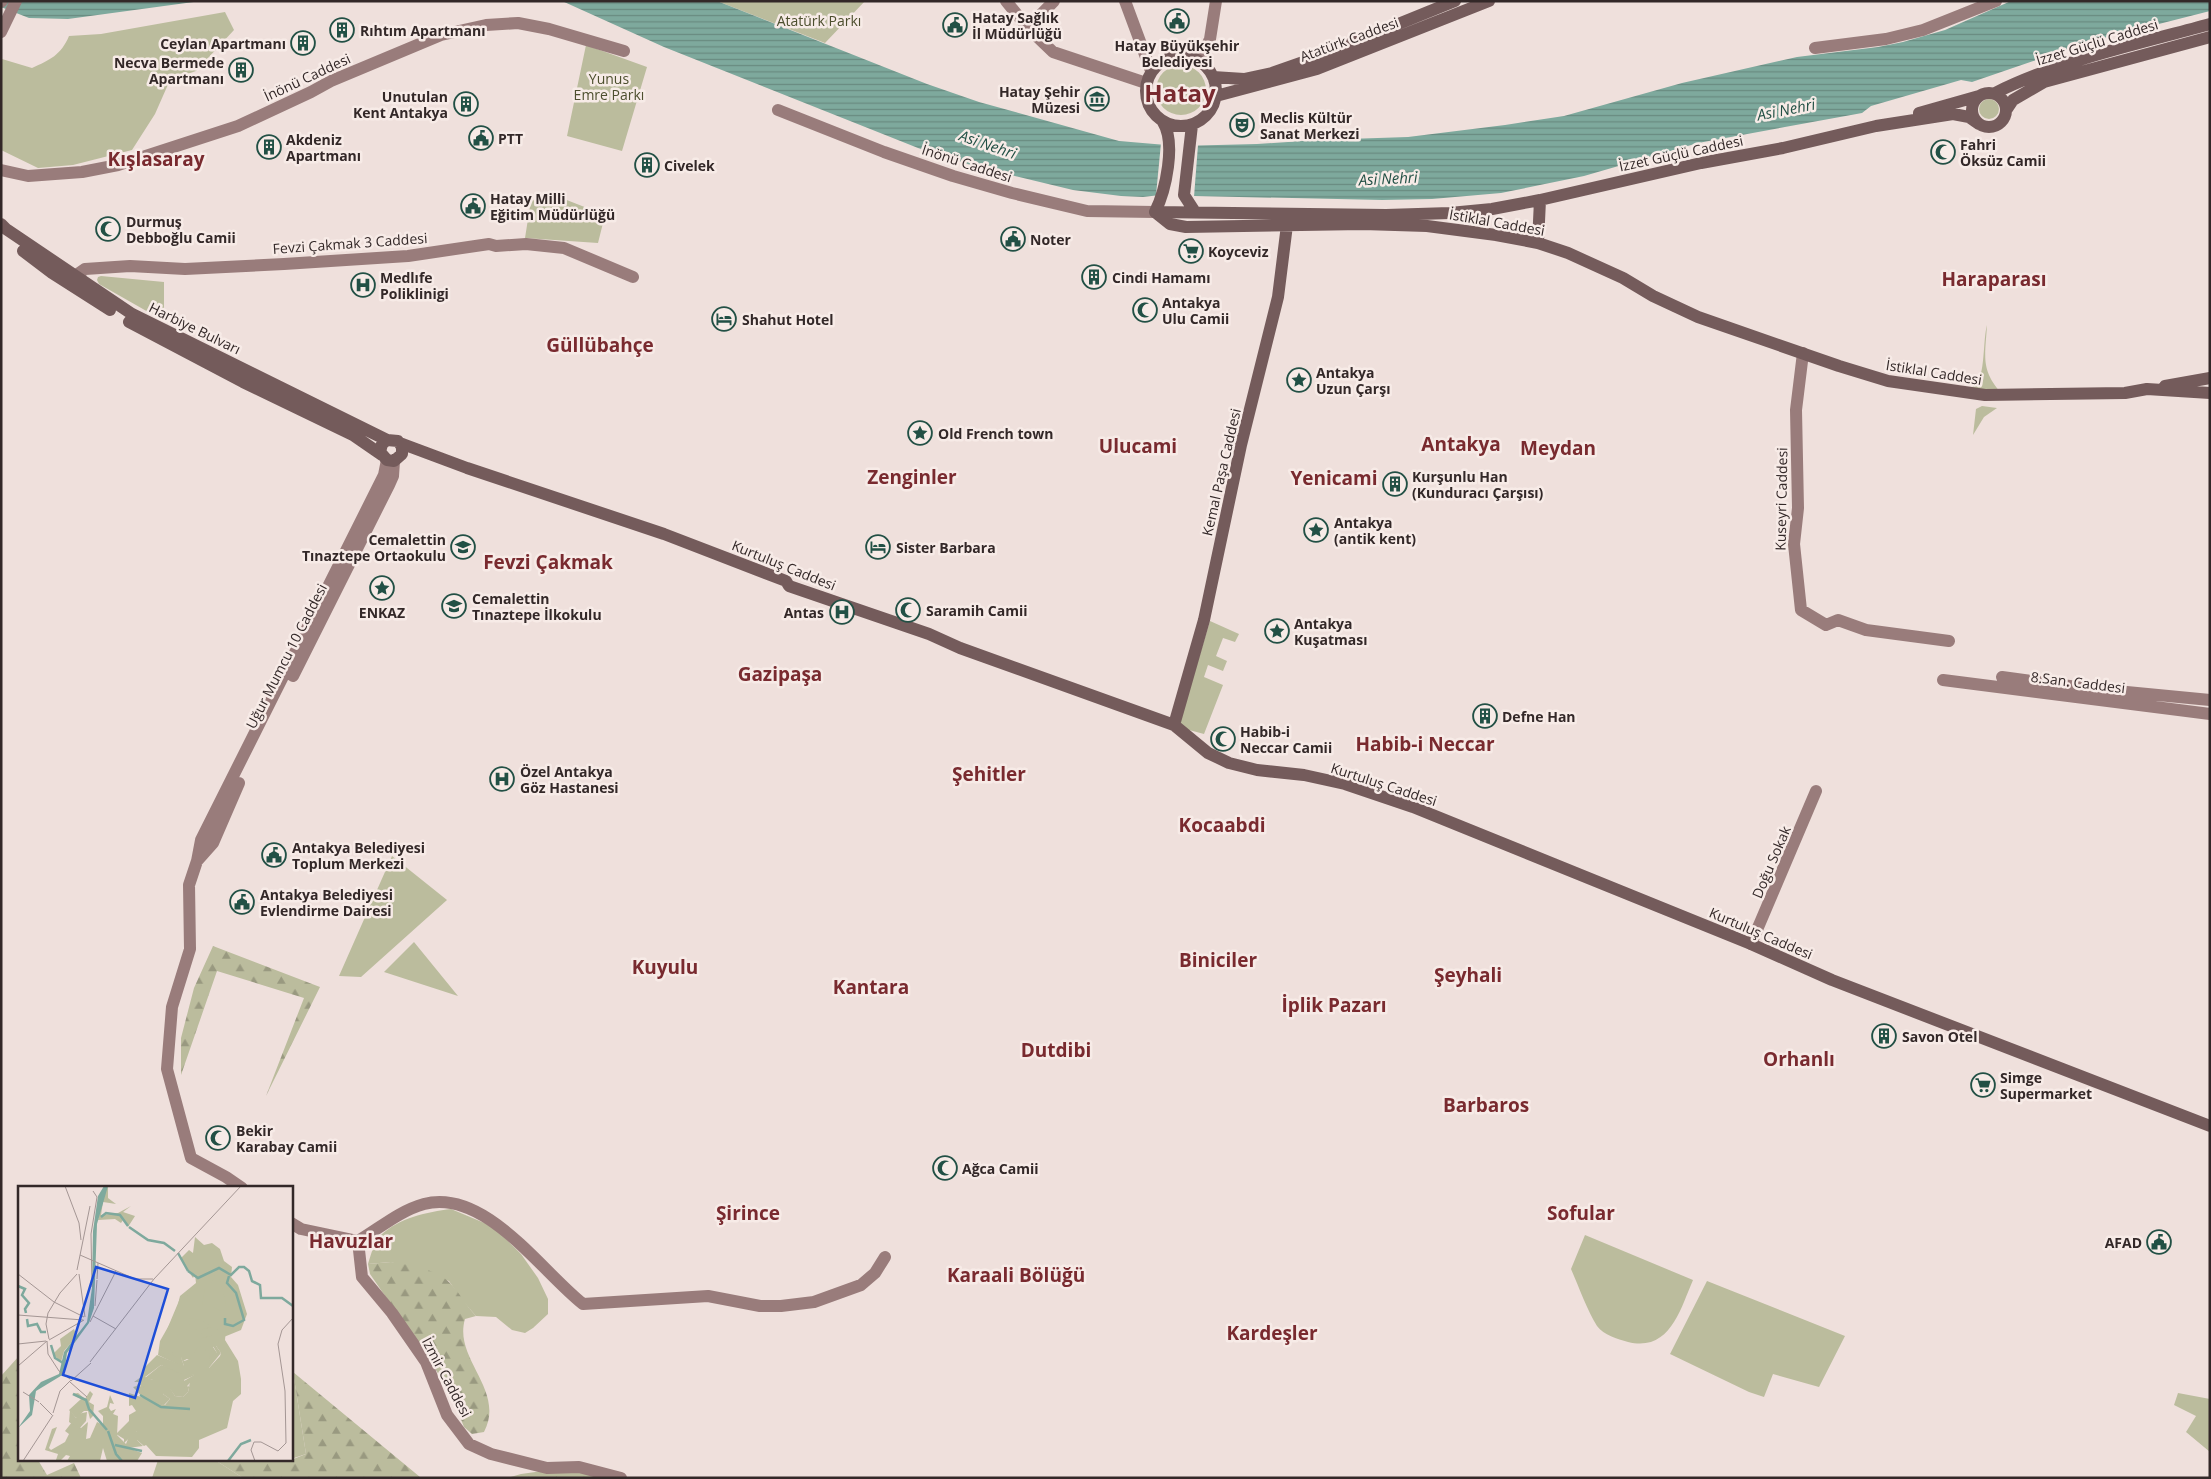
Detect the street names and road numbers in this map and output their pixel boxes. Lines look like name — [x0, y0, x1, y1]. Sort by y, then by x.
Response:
street label: Atatürk Caddesi — [1297, 12, 1401, 66]
street label: İzzet Güçlü Caddesi — [2034, 14, 2160, 70]
street label: İnönü Caddesi — [261, 49, 353, 105]
street label: İzzet Güçlü Caddesi — [1617, 131, 1745, 175]
street label: İnönü Caddesi — [920, 140, 1014, 186]
street label: İstiklal Caddesi — [1448, 204, 1546, 240]
street label: Fevzi Çakmak 3 Caddesi — [272, 228, 428, 258]
street label: Harbiye Bulvarı — [146, 298, 244, 358]
street label: İstiklal Caddesi — [1885, 355, 1983, 389]
street label: Kemal Paşa Caddesi — [1197, 406, 1245, 538]
street label: Kuseyri Caddesi — [1771, 447, 1791, 551]
street label: Kurtuluş Caddesi — [729, 535, 839, 595]
street label: Uğur Mumcu 10 Caddesi — [241, 580, 331, 732]
street label: 8.San. Caddesi — [2030, 667, 2126, 697]
street label: Kurtuluş Caddesi — [1328, 758, 1440, 810]
street label: Doğu Sokak — [1747, 822, 1795, 901]
street label: Kurtuluş Caddesi — [1706, 903, 1816, 963]
street label: İzmir Caddesi — [418, 1334, 476, 1420]

